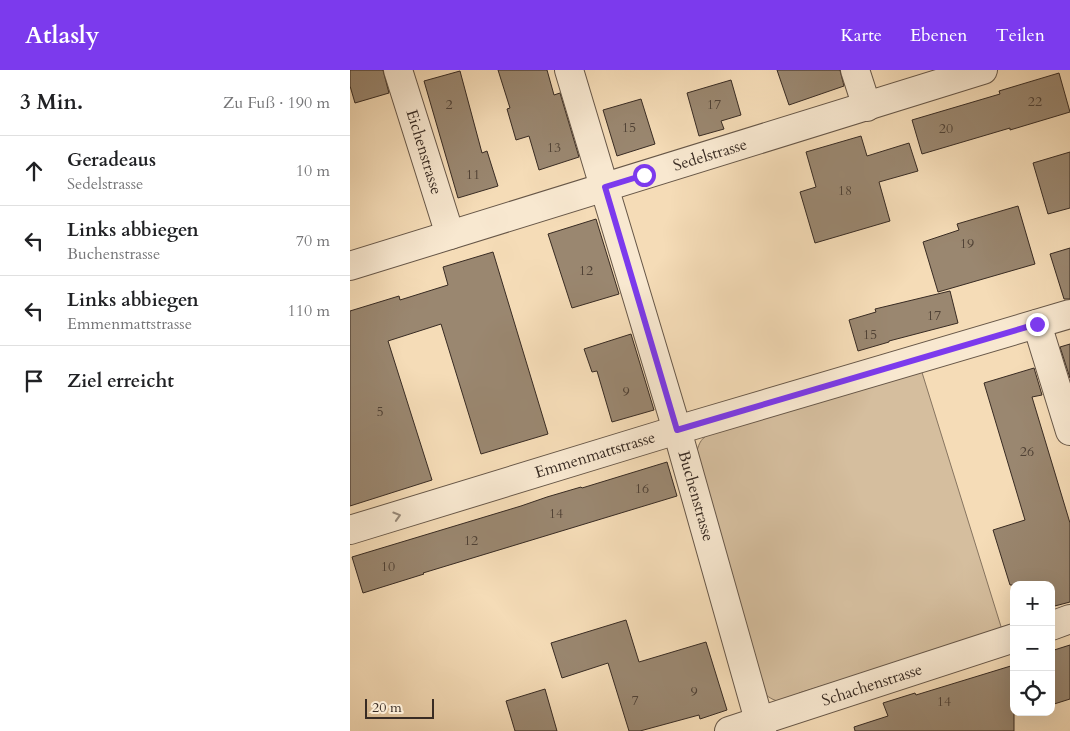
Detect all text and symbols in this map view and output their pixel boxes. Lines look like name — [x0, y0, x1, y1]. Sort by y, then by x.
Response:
text: Atlasly — [25, 19, 99, 52]
text: Karte — [840, 23, 882, 48]
text: Ebenen — [910, 23, 968, 48]
text: Teilen — [996, 23, 1045, 48]
text: 3 Min. — [20, 88, 83, 117]
text: Zu Fuß · 190 m — [223, 92, 330, 114]
house number: 22 — [1028, 92, 1042, 111]
house number: 2 — [445, 95, 453, 114]
house number: 17 — [707, 95, 721, 114]
street label: Eichenstrasse — [401, 107, 447, 197]
house number: 15 — [622, 118, 636, 137]
house number: 20 — [939, 119, 953, 138]
street label: Sedelstrasse — [670, 133, 750, 177]
house number: 13 — [547, 138, 561, 157]
text: Geradeaus — [67, 147, 156, 173]
icon: ahead — [20, 157, 48, 185]
text: 10 m — [296, 160, 330, 182]
route start — [633, 164, 656, 187]
house number: 11 — [466, 165, 480, 184]
text: Sedelstrasse — [67, 173, 143, 195]
house number: 18 — [838, 181, 852, 200]
text: Links abbiegen — [67, 217, 199, 243]
icon: left — [20, 227, 48, 255]
text: 70 m — [296, 230, 330, 252]
house number: 19 — [960, 234, 974, 253]
text: Buchenstrasse — [67, 243, 160, 265]
house number: 12 — [579, 261, 593, 280]
text: Links abbiegen — [67, 287, 199, 313]
icon: left — [20, 297, 48, 325]
text: 110 m — [288, 300, 330, 322]
house number: 17 — [927, 306, 941, 325]
text: Emmenmattstrasse — [67, 313, 192, 335]
route end — [1026, 313, 1049, 336]
house number: 15 — [863, 325, 877, 344]
icon: arrive — [20, 367, 48, 395]
text: Ziel erreicht — [67, 368, 174, 394]
house number: 9 — [622, 382, 630, 401]
house number: 5 — [376, 402, 384, 421]
street label: Emmenmattstrasse — [532, 426, 658, 484]
house number: 26 — [1020, 442, 1034, 461]
street label: Buchenstrasse — [673, 448, 719, 544]
house number: 16 — [635, 479, 649, 498]
house number: 14 — [549, 504, 563, 523]
one-way arrow — [392, 512, 400, 522]
house number: 12 — [464, 531, 478, 550]
house number: 10 — [381, 557, 395, 576]
map controls — [1010, 581, 1055, 716]
button: + — [1010, 581, 1055, 626]
button: − — [1010, 626, 1055, 671]
street label: Schachenstrasse — [819, 658, 925, 712]
button: locate — [1010, 671, 1055, 716]
house number: 9 — [690, 682, 698, 701]
house number: 7 — [631, 691, 639, 710]
house number: 14 — [937, 692, 951, 711]
scale bar — [365, 696, 434, 719]
text: 20 m — [372, 698, 402, 717]

